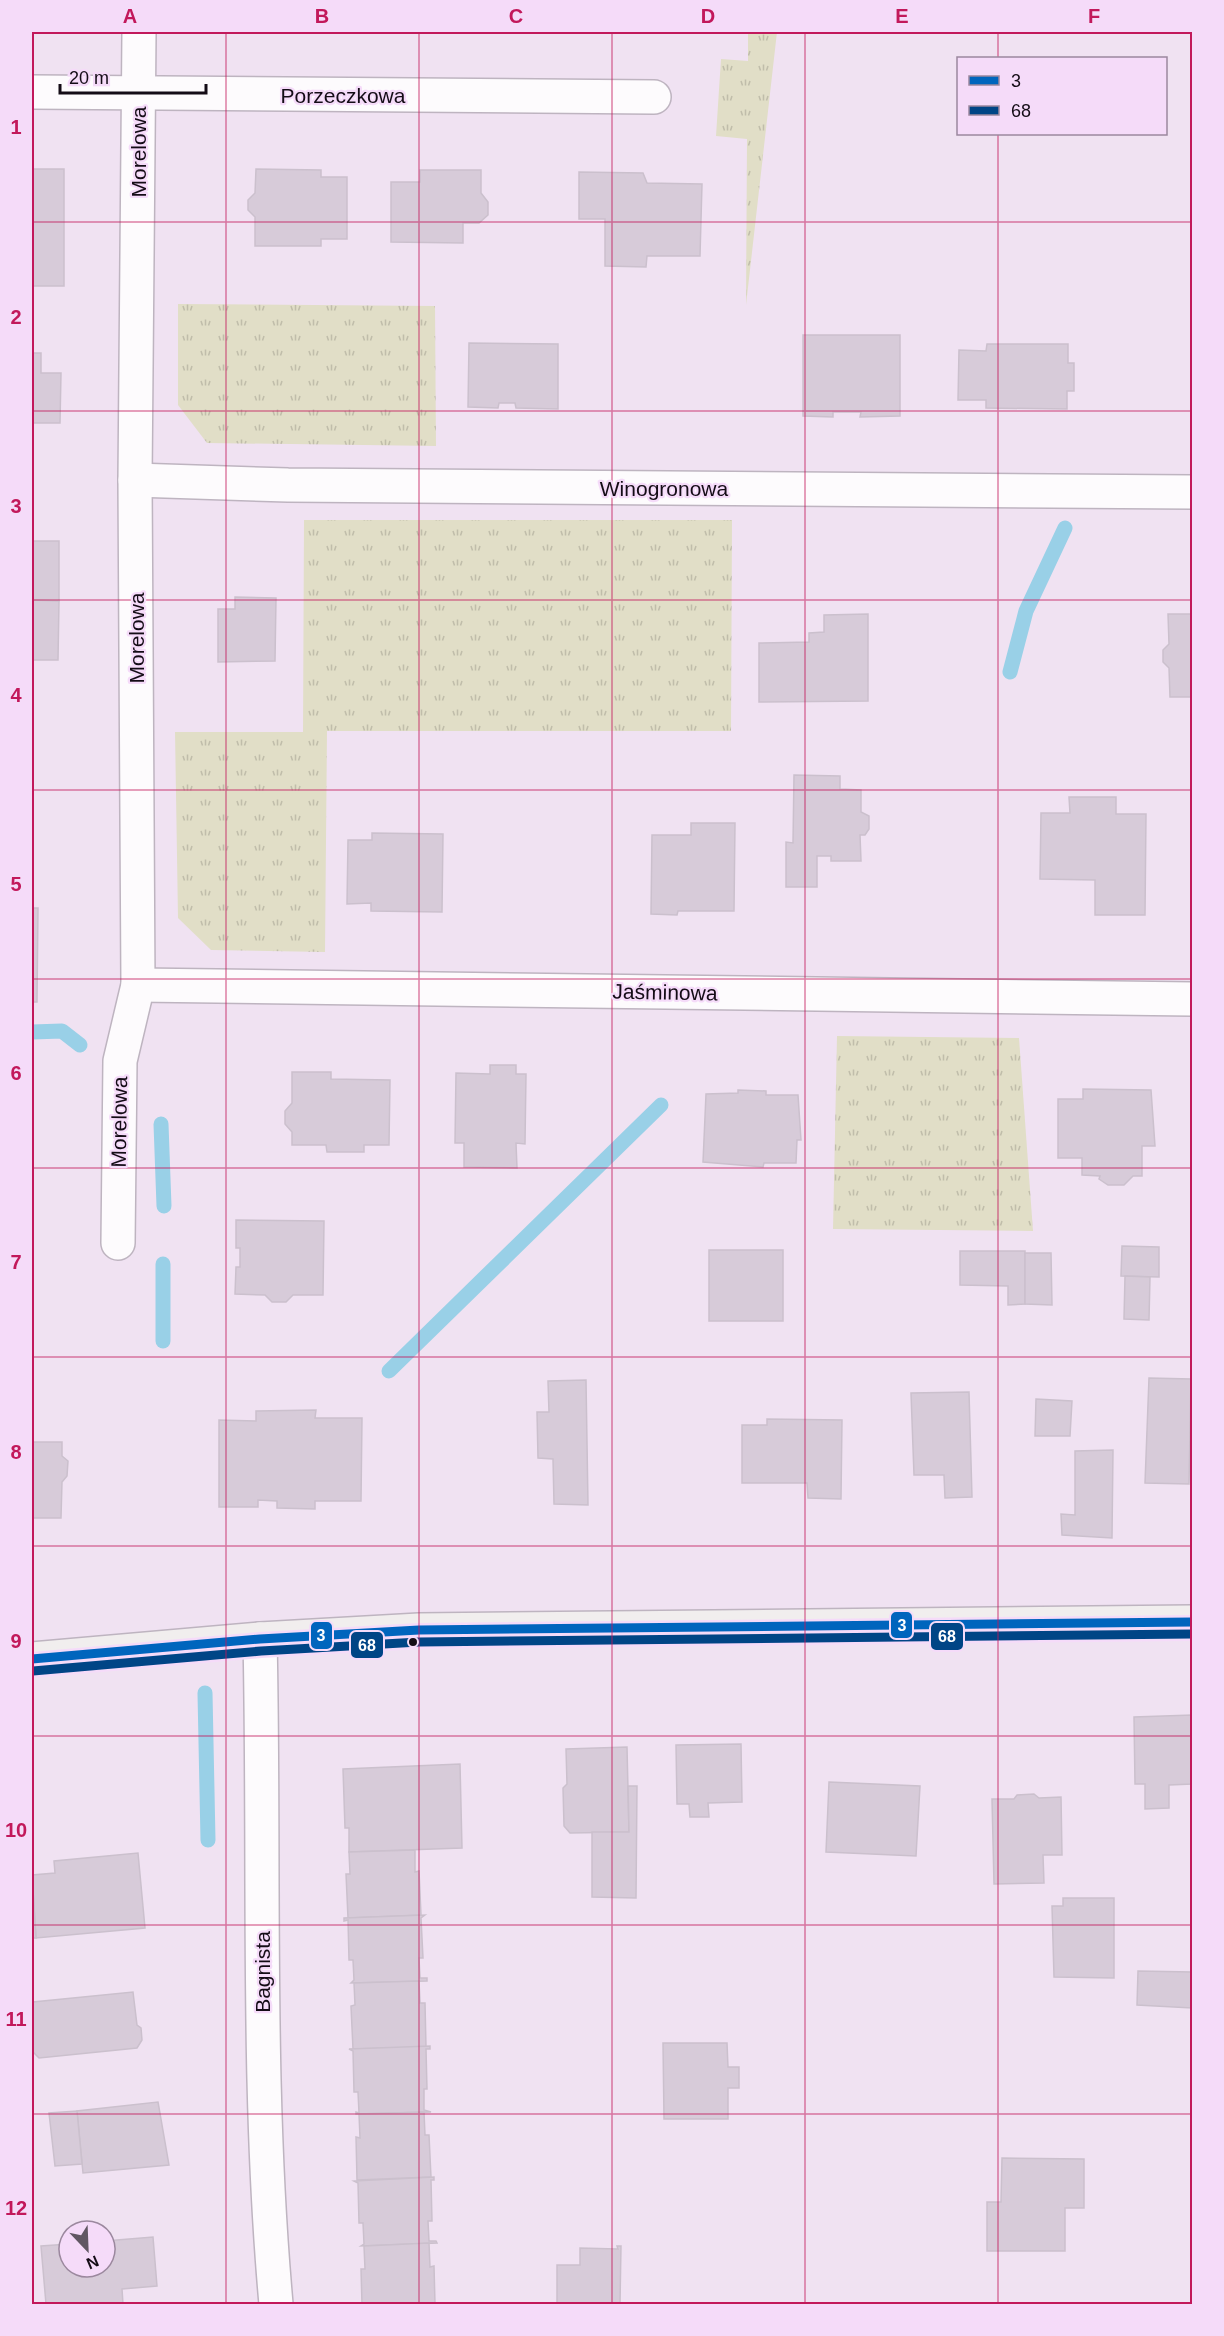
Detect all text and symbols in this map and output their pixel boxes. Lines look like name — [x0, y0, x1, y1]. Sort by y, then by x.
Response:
text: A — [123, 5, 137, 27]
text: B — [315, 5, 329, 27]
text: C — [509, 5, 523, 27]
text: D — [701, 5, 715, 27]
text: E — [895, 5, 909, 27]
text: F — [1088, 5, 1100, 27]
scale bar — [60, 57, 206, 95]
legend — [957, 57, 1167, 135]
text: 20 m — [69, 68, 109, 88]
text: 3 — [1011, 71, 1021, 91]
street label: Porzeczkowa — [281, 84, 406, 107]
text: 68 — [1011, 101, 1031, 121]
street label: Morelowa — [127, 106, 150, 198]
text: 1 — [10, 116, 22, 138]
text: 2 — [10, 306, 22, 328]
street label: Winogronowa — [600, 477, 729, 500]
text: 3 — [10, 495, 22, 517]
street label: Morelowa — [125, 592, 148, 684]
text: 4 — [10, 684, 22, 706]
text: 5 — [10, 873, 22, 895]
street label: Jaśminowa — [612, 980, 718, 1004]
text: 6 — [10, 1062, 22, 1084]
street label: Morelowa — [107, 1076, 131, 1168]
text: 7 — [10, 1251, 22, 1273]
text: 8 — [10, 1441, 22, 1463]
line badge: 3 — [890, 1611, 913, 1639]
text: 3 — [898, 1617, 907, 1634]
line badge: 3 — [310, 1621, 333, 1650]
line badge: 68 — [930, 1622, 964, 1651]
text: 3 — [317, 1627, 326, 1644]
text: 68 — [938, 1628, 956, 1645]
text: 9 — [10, 1630, 22, 1652]
line badge: 68 — [350, 1631, 384, 1659]
unlabelled marker — [407, 1636, 419, 1648]
text: 68 — [358, 1637, 376, 1654]
text: 10 — [5, 1819, 27, 1841]
street label: Bagnista — [251, 1931, 274, 2013]
text: 11 — [5, 2008, 27, 2030]
text: 12 — [5, 2197, 27, 2219]
north arrow — [57, 2219, 117, 2279]
text: N — [84, 2252, 101, 2272]

